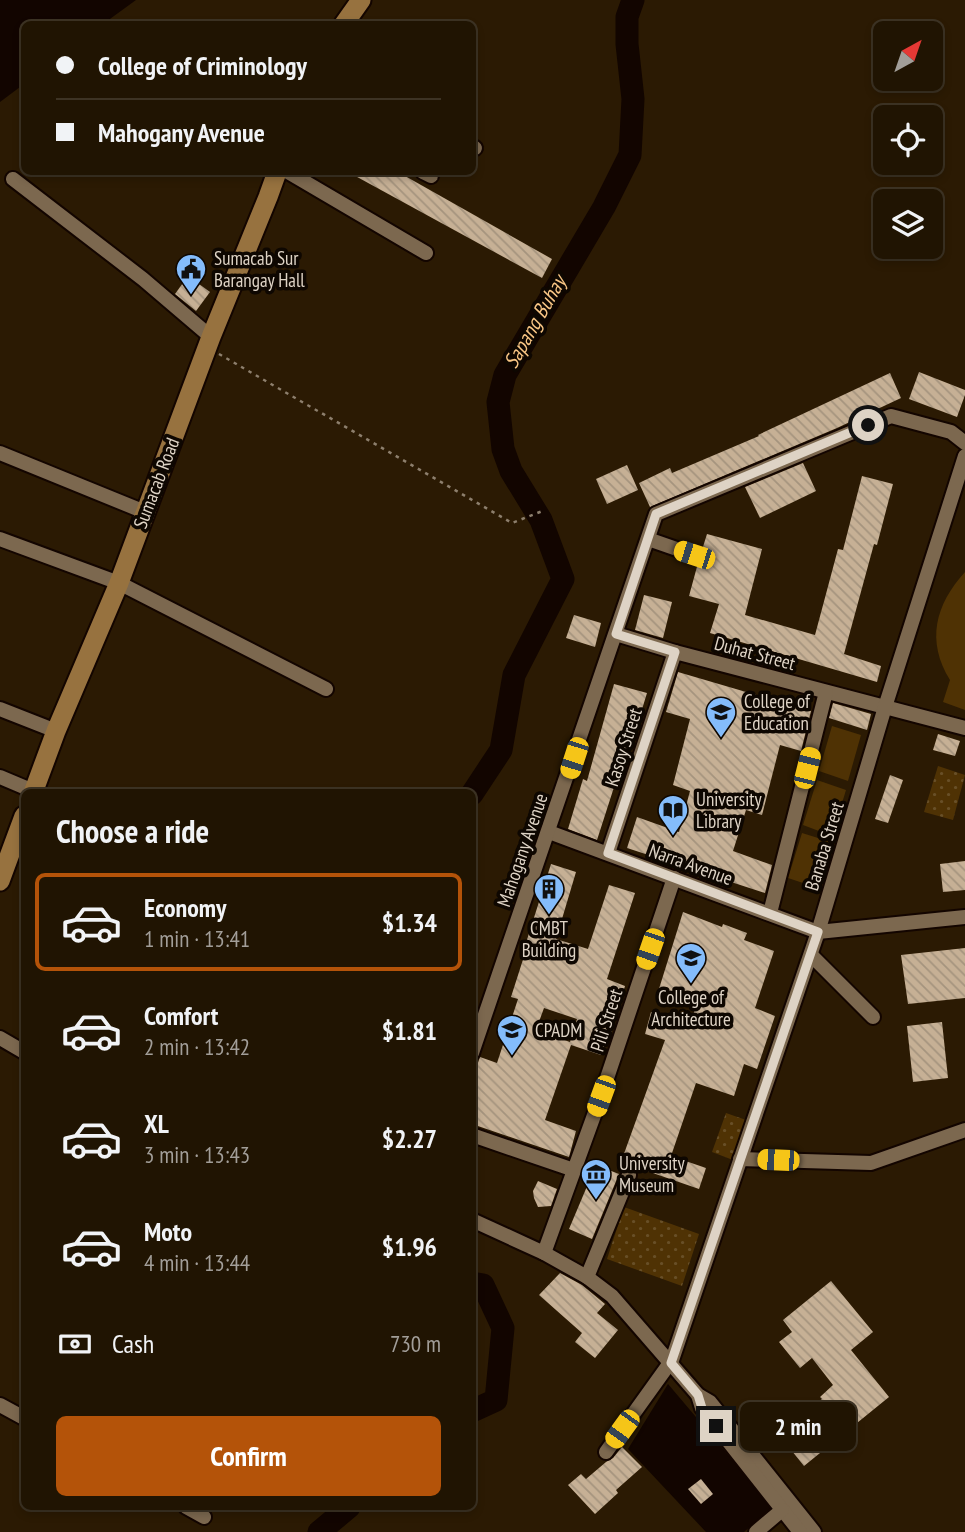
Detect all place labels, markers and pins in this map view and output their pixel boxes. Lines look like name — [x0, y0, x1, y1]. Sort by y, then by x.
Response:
place label: Sumacab Sur Barangay Hall — [214, 246, 305, 292]
public building icon: Sumacab Sur Barangay Hall — [174, 252, 208, 296]
place label: College of Education — [744, 689, 811, 735]
school or university icon: College of Education — [704, 695, 738, 739]
place label: University Library — [696, 787, 762, 833]
library icon: University Library — [656, 793, 690, 837]
building icon: CMBT Building — [532, 872, 566, 916]
place label: CMBT Building — [522, 916, 576, 962]
school or university icon: College of Architecture — [674, 941, 708, 985]
place label: College of Architecture — [651, 985, 731, 1031]
school or university icon: CPADM — [495, 1013, 529, 1057]
place label: CPADM — [535, 1018, 582, 1042]
place label: University Museum — [619, 1151, 685, 1197]
museum icon: University Museum — [579, 1157, 613, 1201]

